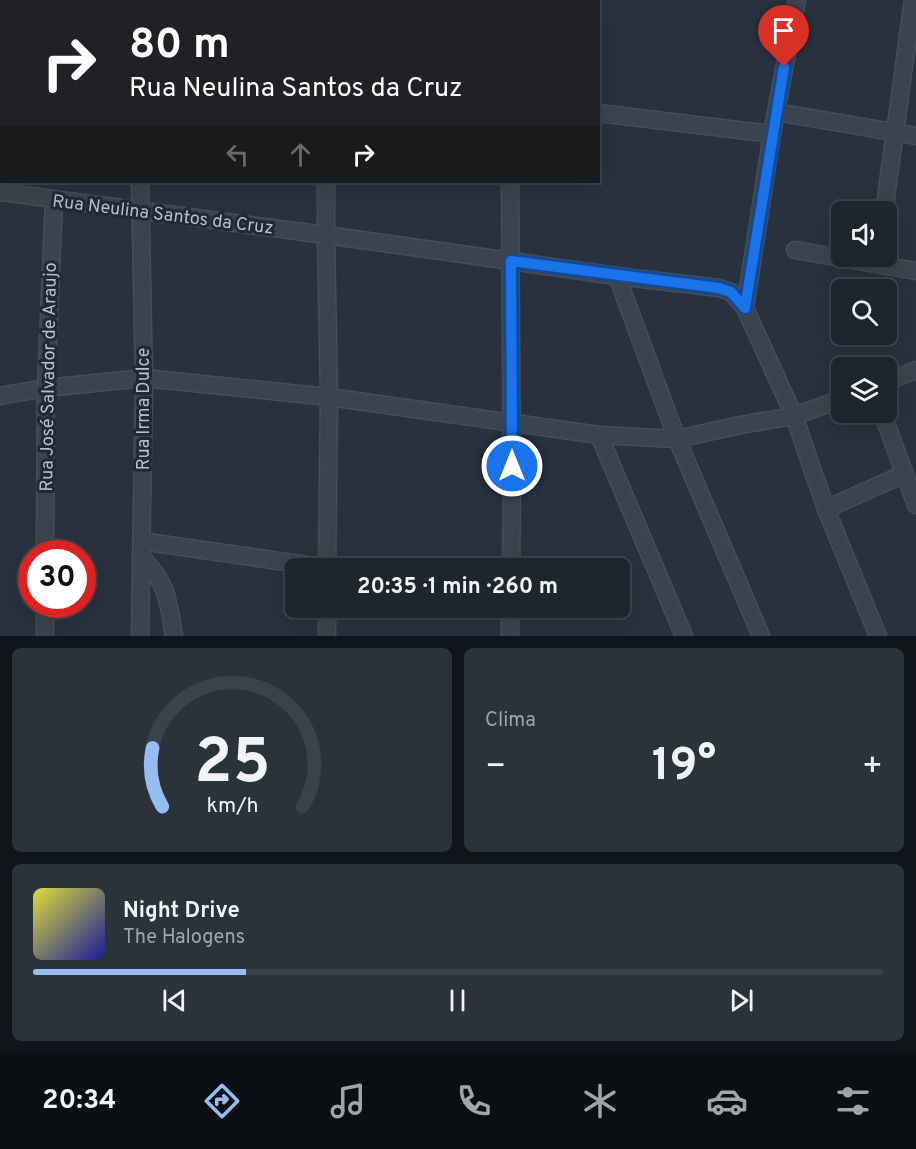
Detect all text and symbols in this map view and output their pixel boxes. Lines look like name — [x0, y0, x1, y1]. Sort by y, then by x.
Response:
pin — [758, 5, 809, 67]
icon: arrive — [767, 14, 800, 47]
text: 80 m — [129, 20, 230, 73]
icon: right — [30, 24, 108, 102]
text: Rua Neulina Santos da Cruz — [129, 72, 463, 106]
icon: left — [221, 138, 254, 171]
icon: ahead — [284, 138, 317, 171]
icon: right — [347, 138, 380, 171]
street label: Rua Neulina Santos da Cruz — [51, 191, 275, 240]
map controls — [831, 201, 897, 423]
button: sound — [831, 201, 897, 267]
street label: Rua José Salvador de Araujo — [36, 262, 63, 492]
button: search — [831, 279, 897, 345]
street label: Rua Irma Dulce — [133, 348, 156, 470]
button: layers — [831, 357, 897, 423]
position arrow — [480, 434, 544, 498]
speed limit sign: 30 — [18, 540, 96, 618]
text: 20:35 · 1 min · 260 m — [357, 574, 558, 601]
text: Clima — [485, 708, 536, 734]
text: 25 — [194, 726, 270, 805]
text: 19° — [652, 739, 716, 796]
text: − — [485, 747, 506, 789]
text: + — [862, 747, 883, 789]
text: km/h — [206, 793, 258, 820]
text: Night Drive — [123, 898, 240, 925]
text: The Halogens — [123, 925, 245, 951]
icon: previous — [158, 984, 191, 1017]
icon: pause — [441, 984, 474, 1017]
icon: next — [725, 984, 758, 1017]
icon: directions — [201, 1080, 243, 1122]
icon: music — [327, 1080, 369, 1122]
icon: phone — [453, 1080, 495, 1122]
icon: climate — [579, 1080, 621, 1122]
icon: car — [706, 1080, 748, 1122]
icon: filters — [832, 1080, 874, 1122]
text: 20:34 — [42, 1084, 116, 1118]

